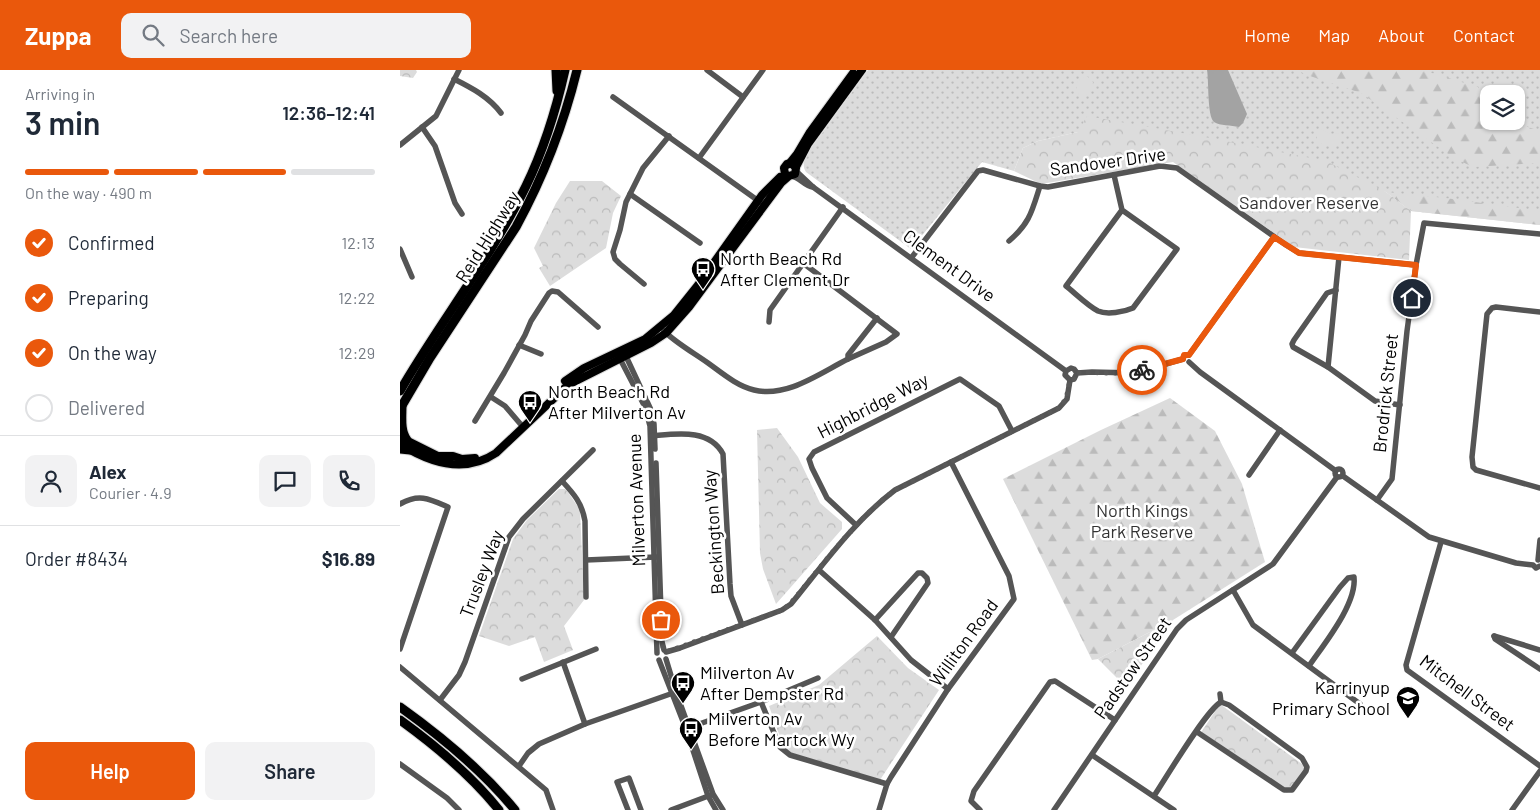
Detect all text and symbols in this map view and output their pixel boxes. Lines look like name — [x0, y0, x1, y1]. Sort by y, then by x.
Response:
search box — [121, 13, 471, 58]
text: Zuppa — [25, 21, 91, 50]
icon: search — [139, 21, 167, 49]
text: Search here — [179, 24, 278, 47]
text: Home — [1244, 24, 1290, 46]
text: Map — [1318, 24, 1350, 46]
text: About — [1378, 24, 1425, 46]
text: Contact — [1453, 24, 1515, 46]
text: Arriving in — [25, 84, 95, 103]
map controls — [1480, 85, 1525, 130]
button: layers — [1480, 85, 1525, 130]
text: 12:36–12:41 — [282, 101, 375, 124]
text: 3 min — [25, 103, 101, 141]
street label: Sandover Drive — [1049, 142, 1167, 180]
text: On the way · 490 m — [25, 183, 152, 202]
street label: Reid Highway — [450, 186, 524, 287]
park label: Sandover Reserve — [1239, 191, 1379, 213]
street label: Clement Drive — [899, 224, 1000, 306]
icon: check — [25, 229, 53, 257]
text: Confirmed — [68, 231, 155, 254]
text: 12:13 — [342, 233, 375, 252]
place label: North Beach Rd After Clement Dr — [720, 247, 850, 290]
bus stop icon: North Beach Rd After Clement Dr — [690, 256, 716, 290]
pin — [1391, 277, 1433, 319]
icon: check — [25, 284, 53, 312]
icon: home — [1398, 284, 1426, 312]
text: Preparing — [68, 286, 149, 309]
text: 12:22 — [338, 288, 375, 307]
street label: Brodrick Street — [1368, 332, 1402, 454]
icon: check — [25, 339, 53, 367]
text: On the way — [68, 341, 157, 364]
text: 12:29 — [338, 343, 375, 362]
courier — [1117, 345, 1167, 395]
icon: bike — [1128, 356, 1156, 384]
street label: Highbridge Way — [813, 368, 932, 443]
place label: North Beach Rd After Milverton Av — [548, 380, 686, 423]
bus stop icon: North Beach Rd After Milverton Av — [517, 389, 543, 423]
text: Delivered — [68, 396, 145, 419]
street label: Milverton Avenue — [623, 433, 649, 567]
button: person — [25, 455, 77, 507]
button: chat — [259, 455, 311, 507]
button: phone — [323, 455, 375, 507]
text: Alex — [89, 460, 127, 483]
street label: Beckington Way — [698, 469, 728, 595]
text: Courier · 4.9 — [89, 483, 172, 502]
park label: North Kings Park Reserve — [1091, 499, 1193, 542]
street label: Trusley Way — [454, 527, 508, 620]
text: Order #8434 — [25, 547, 128, 570]
text: $16.89 — [322, 547, 375, 570]
street label: Williton Road — [924, 594, 1002, 690]
pin — [640, 599, 682, 641]
icon: bag — [647, 606, 675, 634]
street label: Padstow Street — [1089, 612, 1176, 723]
street label: Mitchell Street — [1416, 649, 1519, 735]
place label: Milverton Av After Dempster Rd — [700, 661, 844, 704]
bus stop icon: Milverton Av After Dempster Rd — [670, 670, 696, 704]
place label: Karrinyup Primary School — [1272, 676, 1390, 719]
school or university icon: Karrinyup Primary School — [1395, 685, 1421, 719]
place label: Milverton Av Before Martock Wy — [708, 707, 855, 750]
bus stop icon: Milverton Av Before Martock Wy — [678, 716, 704, 750]
button: Help — [25, 742, 195, 800]
button: Share — [205, 742, 375, 800]

